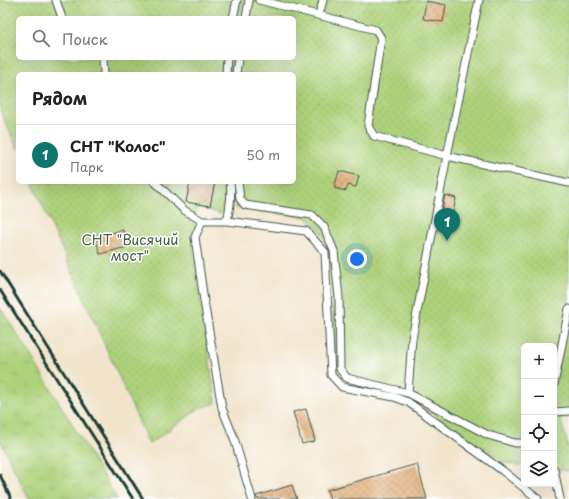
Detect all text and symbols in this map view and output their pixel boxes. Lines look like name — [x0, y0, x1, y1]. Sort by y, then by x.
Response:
search box — [16, 16, 296, 60]
icon: search — [30, 27, 52, 49]
text: Поиск — [62, 27, 108, 50]
text: Рядом — [32, 85, 87, 111]
text: СНТ "Колос" — [70, 134, 166, 157]
text: 1 — [42, 145, 48, 164]
text: 50 m — [246, 145, 280, 164]
text: Парк — [70, 157, 104, 176]
pin: 1 — [434, 208, 460, 241]
park label: СНТ "Висячий мост" — [81, 229, 179, 266]
your location — [347, 249, 367, 269]
map controls — [521, 343, 557, 487]
button: + — [521, 343, 557, 379]
button: − — [521, 379, 557, 415]
button: locate — [521, 415, 557, 451]
button: layers — [521, 451, 557, 487]

